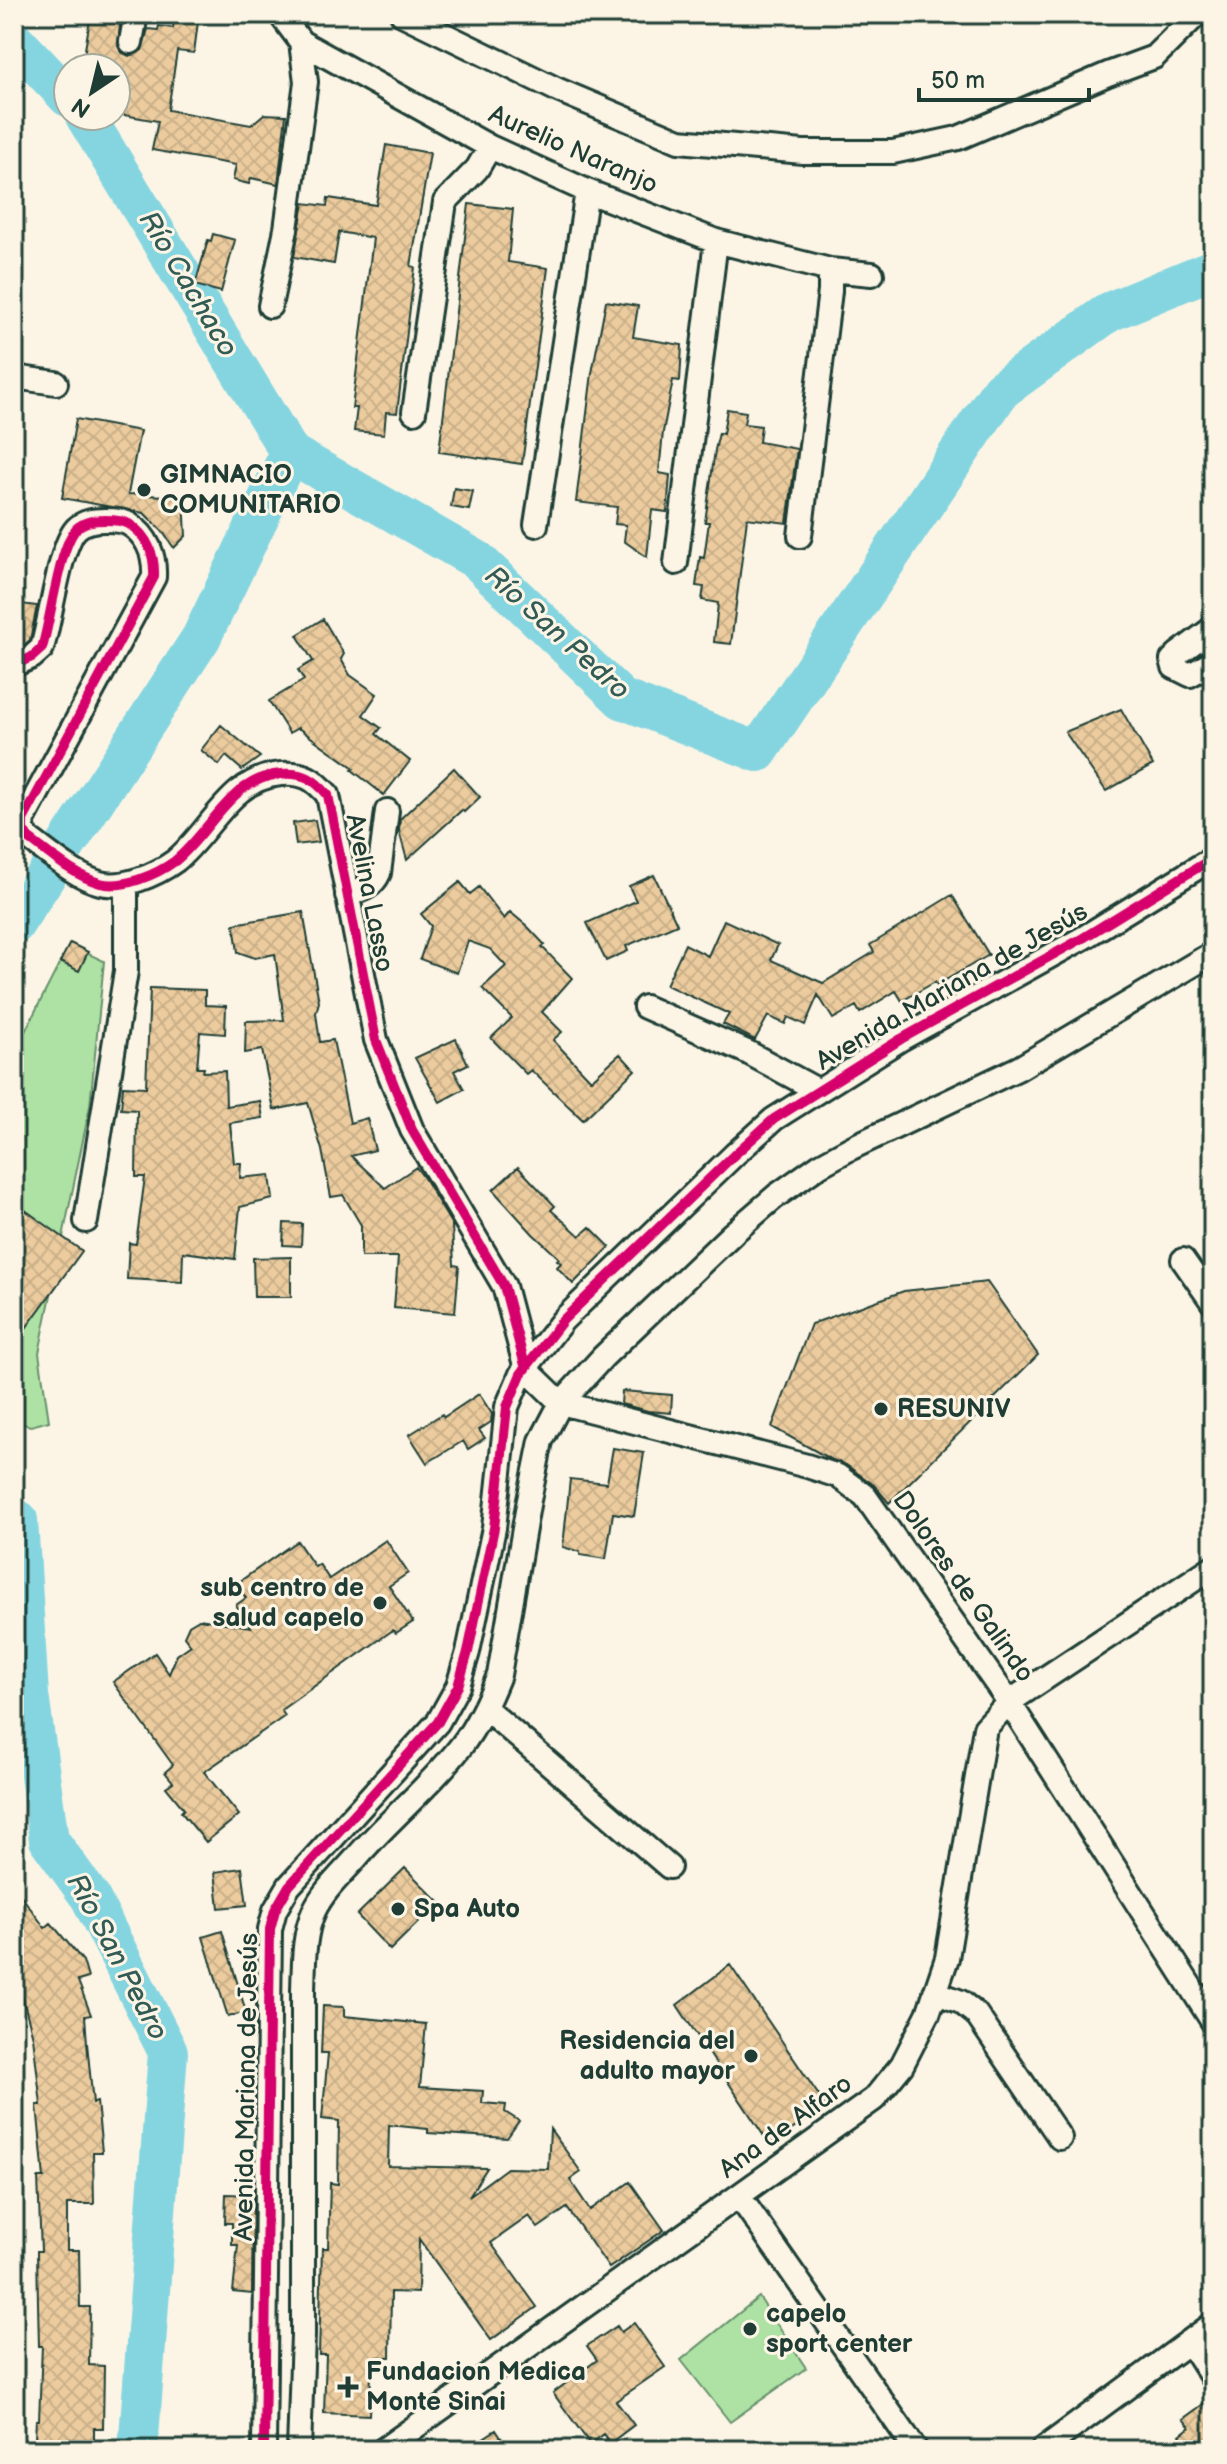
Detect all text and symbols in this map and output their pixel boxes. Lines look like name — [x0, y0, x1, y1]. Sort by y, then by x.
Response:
north arrow — [52, 52, 132, 132]
scale bar — [919, 52, 1089, 102]
text: 50 m — [931, 66, 985, 95]
text: N — [67, 91, 96, 123]
street label: Aurelio Naranjo — [484, 99, 662, 201]
water label: Río Cachaco — [132, 205, 244, 363]
place label: GIMNACIO COMUNITARIO — [160, 460, 341, 521]
marker: GIMNACIO COMUNITARIO — [135, 481, 153, 499]
water label: Río San Pedro — [478, 559, 636, 707]
street label: Avelina Lasso — [338, 811, 400, 975]
street label: Avenida Mariana de Jesús — [811, 896, 1093, 1078]
place label: RESUNIV — [897, 1394, 1010, 1425]
marker: RESUNIV — [872, 1400, 890, 1418]
street label: Dolores de Galindo — [886, 1486, 1040, 1688]
place label: sub centro de salud capelo — [200, 1573, 364, 1634]
marker: sub centro de salud capelo — [371, 1594, 389, 1612]
water label: Río San Pedro — [59, 1868, 175, 2046]
place label: Spa Auto — [414, 1894, 520, 1925]
marker: Spa Auto — [389, 1900, 407, 1918]
street label: Avenida Mariana de Jesús — [229, 1932, 265, 2241]
place label: Residencia del adulto mayor — [559, 2026, 736, 2087]
marker: Residencia del adulto mayor — [742, 2047, 760, 2065]
street label: Ana de Alfaro — [714, 2068, 858, 2186]
place label: capelo sport center — [766, 2299, 913, 2360]
marker: capelo sport center — [741, 2320, 759, 2338]
place label: Fundacion Medica Monte Sinai — [366, 2357, 586, 2418]
marker: Fundacion Medica Monte Sinai — [337, 2376, 359, 2398]

